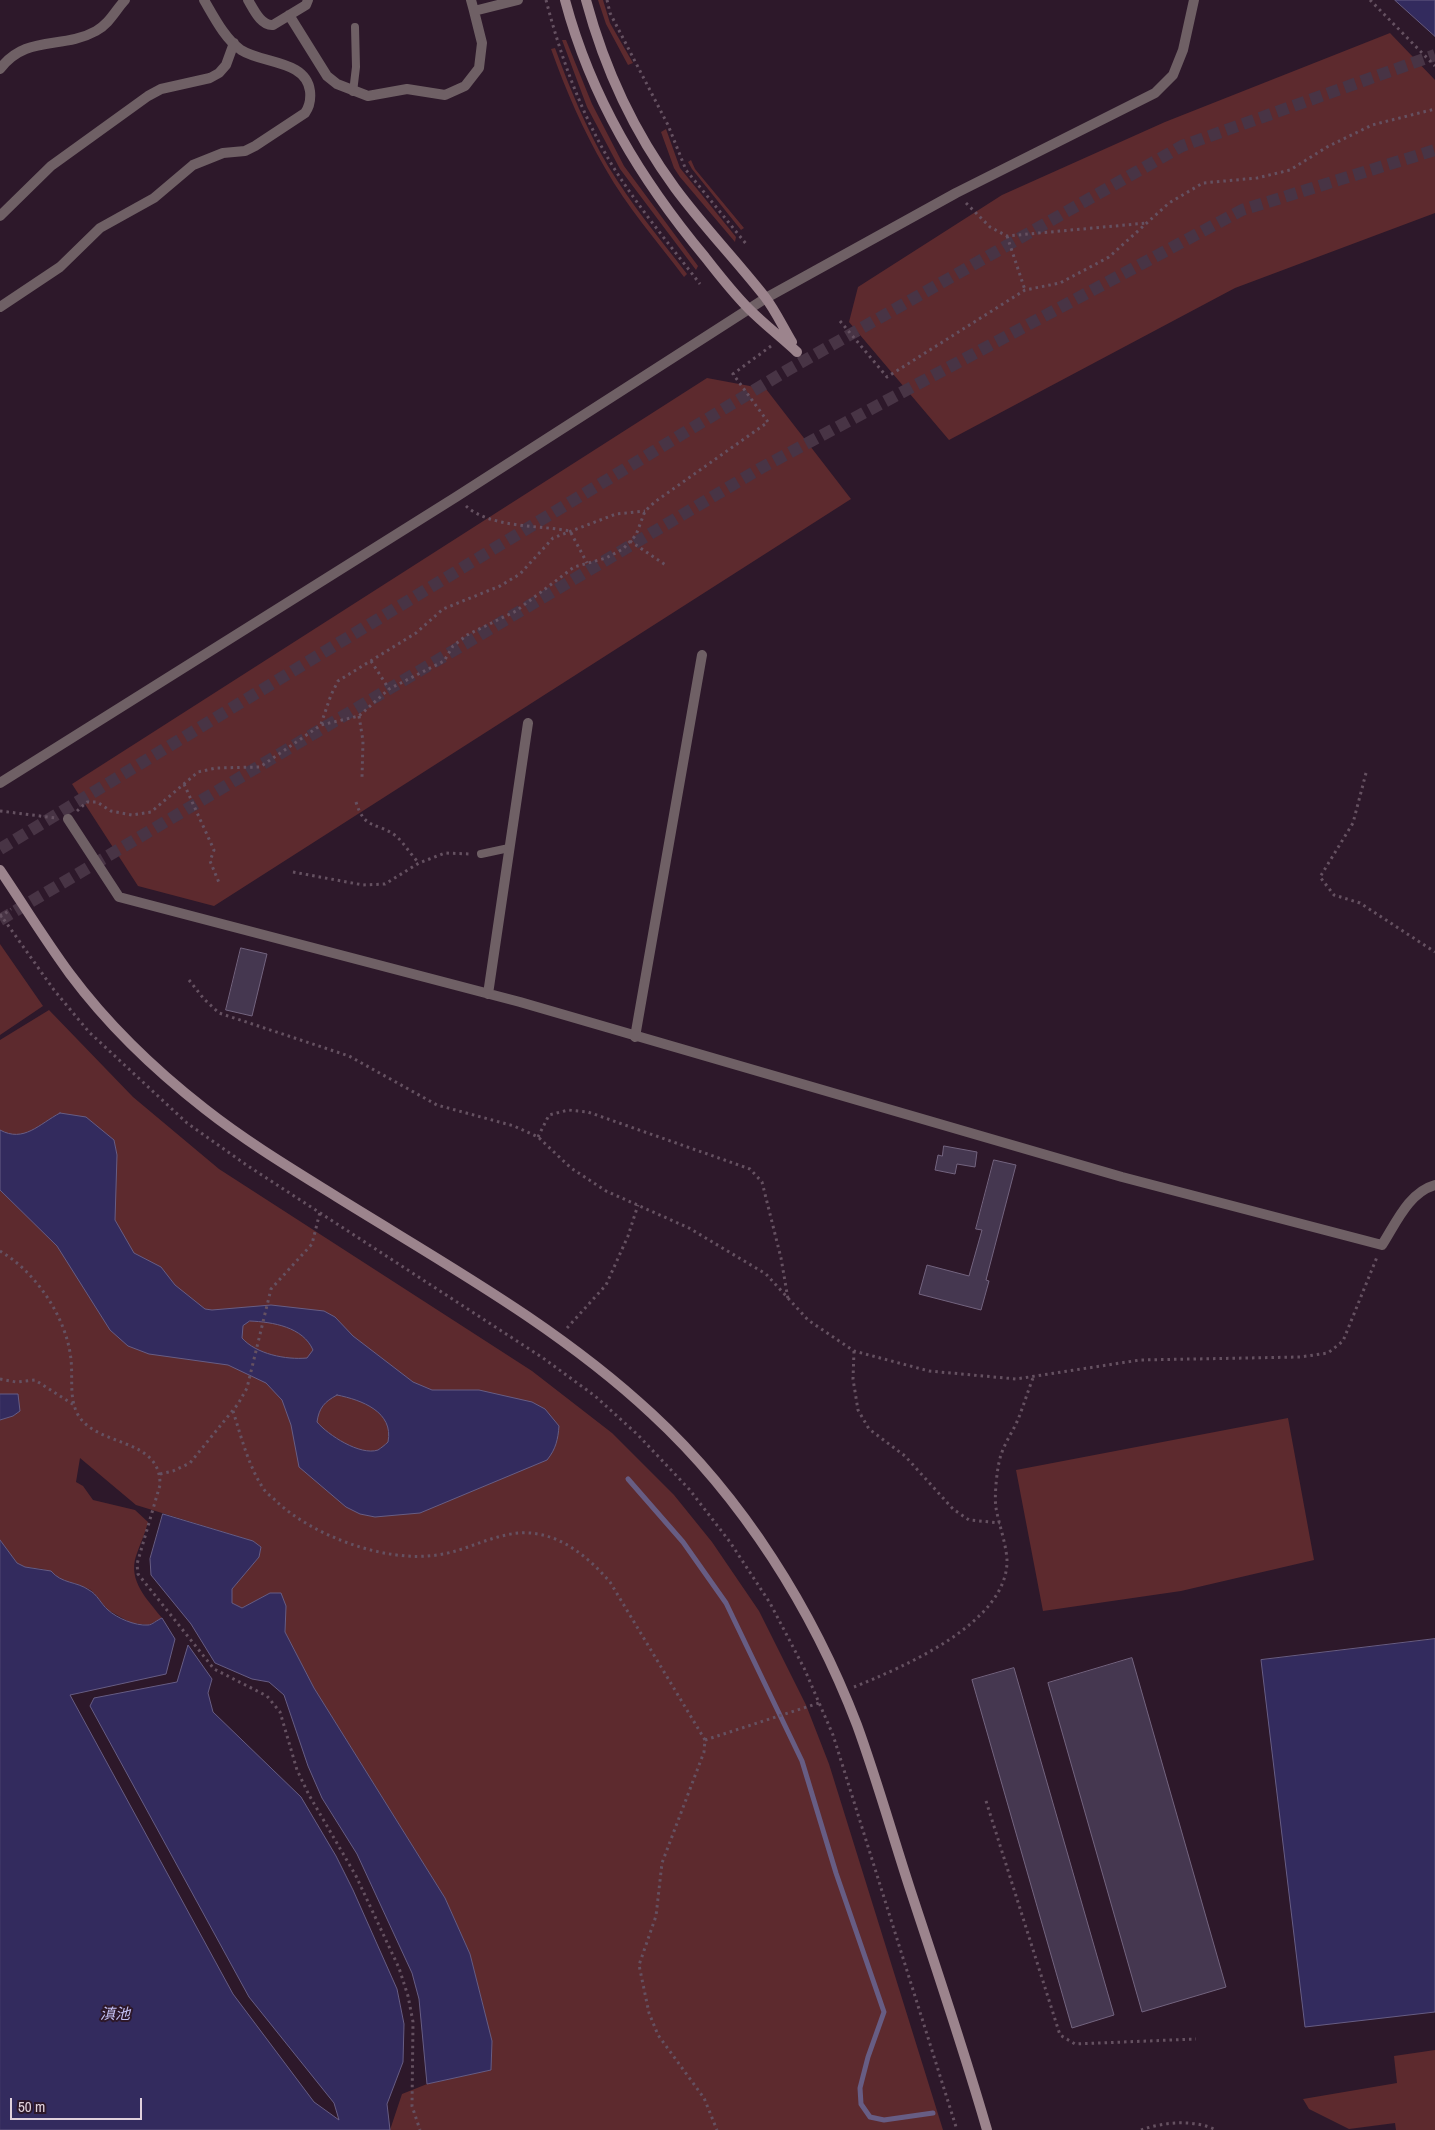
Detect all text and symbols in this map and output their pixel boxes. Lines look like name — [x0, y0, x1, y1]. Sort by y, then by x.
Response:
water label: 滇池 — [100, 2006, 130, 2024]
scale bar — [12, 2088, 145, 2120]
text: 50 m — [18, 2096, 45, 2117]

